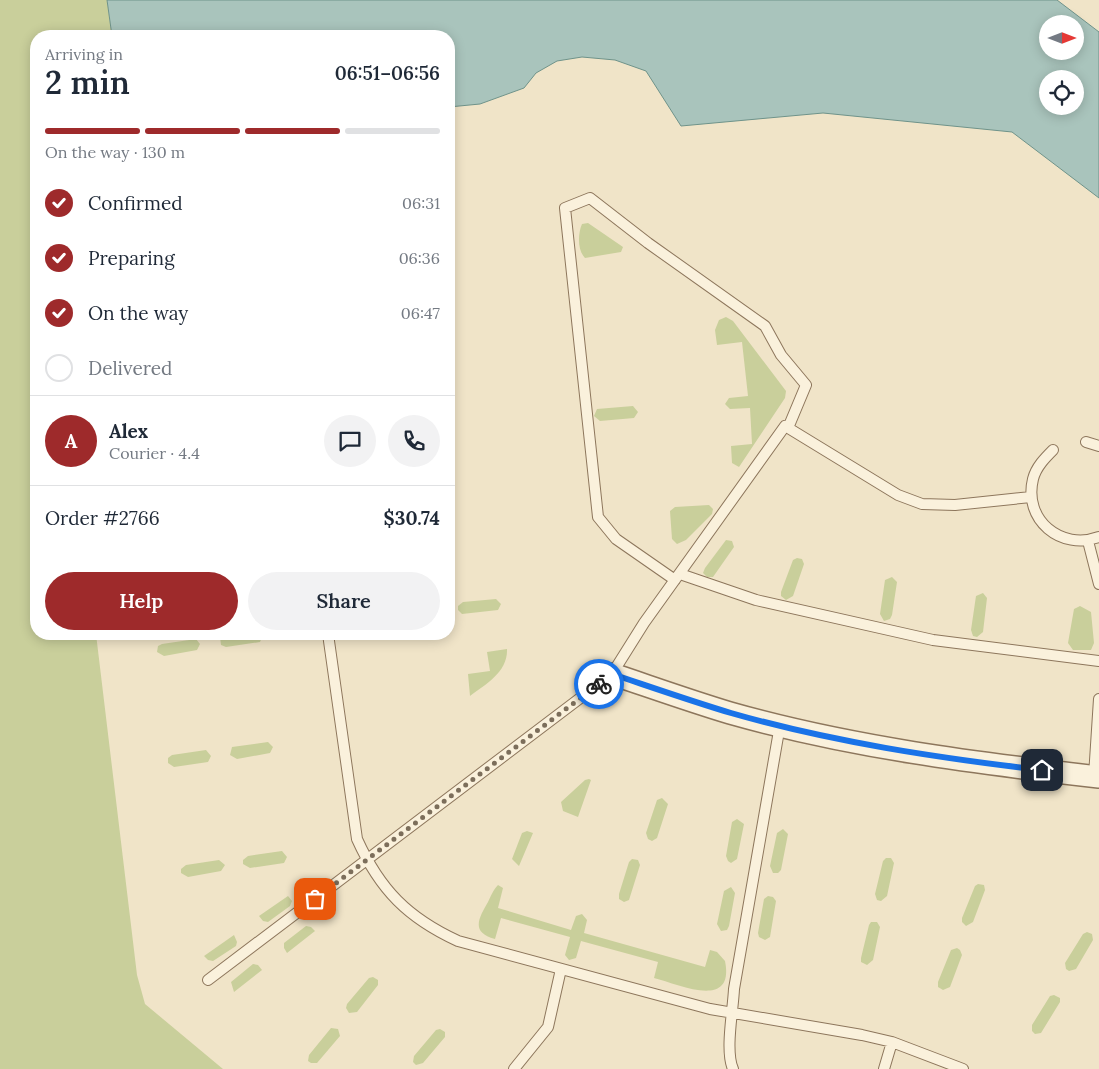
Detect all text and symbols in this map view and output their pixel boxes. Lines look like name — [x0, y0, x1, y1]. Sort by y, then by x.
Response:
north arrow — [1039, 15, 1084, 60]
map controls — [1039, 15, 1084, 115]
text: Arriving in — [45, 44, 123, 64]
text: 06:51–06:56 — [335, 61, 440, 85]
text: 2 min — [45, 62, 130, 103]
button: locate — [1039, 70, 1084, 115]
text: On the way · 130 m — [45, 142, 185, 162]
icon: check — [45, 189, 73, 217]
text: Confirmed — [88, 191, 183, 215]
text: 06:31 — [402, 193, 440, 213]
icon: check — [45, 244, 73, 272]
text: Preparing — [88, 246, 175, 270]
text: 06:36 — [399, 248, 440, 268]
icon: check — [45, 299, 73, 327]
text: On the way — [88, 301, 188, 325]
text: 06:47 — [401, 303, 440, 323]
text: Delivered — [88, 356, 172, 380]
button: chat — [324, 415, 376, 467]
button: phone — [388, 415, 440, 467]
text: Alex — [109, 419, 148, 443]
text: A — [65, 429, 77, 453]
text: Courier · 4.4 — [109, 443, 200, 463]
text: Order #2766 — [45, 506, 160, 530]
text: $30.74 — [384, 506, 440, 530]
button: Help — [45, 572, 238, 630]
button: Share — [248, 572, 440, 630]
courier — [574, 659, 624, 709]
icon: bike — [585, 670, 613, 698]
pin — [1021, 749, 1063, 791]
icon: home — [1028, 756, 1056, 784]
pin — [294, 878, 336, 920]
icon: bag — [301, 885, 329, 913]

